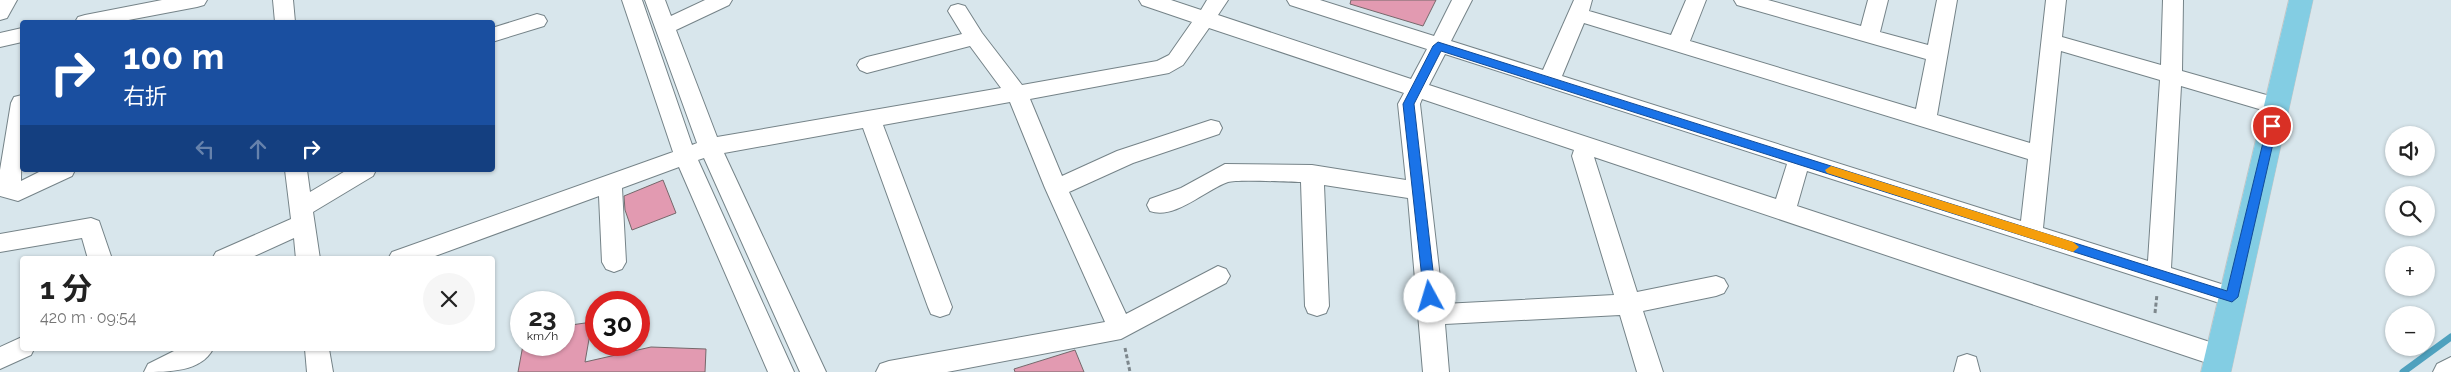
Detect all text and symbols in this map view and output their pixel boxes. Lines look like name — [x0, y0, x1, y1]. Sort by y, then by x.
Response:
text: 100 m — [123, 36, 224, 77]
icon: right — [40, 40, 105, 105]
text: 右折 — [123, 83, 167, 109]
pin — [2251, 105, 2293, 147]
icon: arrive — [2258, 112, 2286, 140]
map controls — [2385, 126, 2435, 356]
button: sound — [2385, 126, 2435, 176]
icon: left — [191, 135, 219, 163]
icon: ahead — [244, 135, 272, 163]
icon: right — [297, 135, 325, 163]
button: search — [2385, 186, 2435, 236]
button: + — [2385, 246, 2435, 296]
position arrow — [1403, 270, 1455, 322]
text: 1 分 — [40, 271, 92, 306]
button: close — [423, 273, 475, 325]
speed limit sign: 30 — [585, 291, 650, 356]
text: 23 — [528, 302, 557, 332]
button: − — [2385, 306, 2435, 356]
text: 420 m · 09:54 — [40, 308, 136, 327]
text: km/h — [527, 329, 558, 343]

